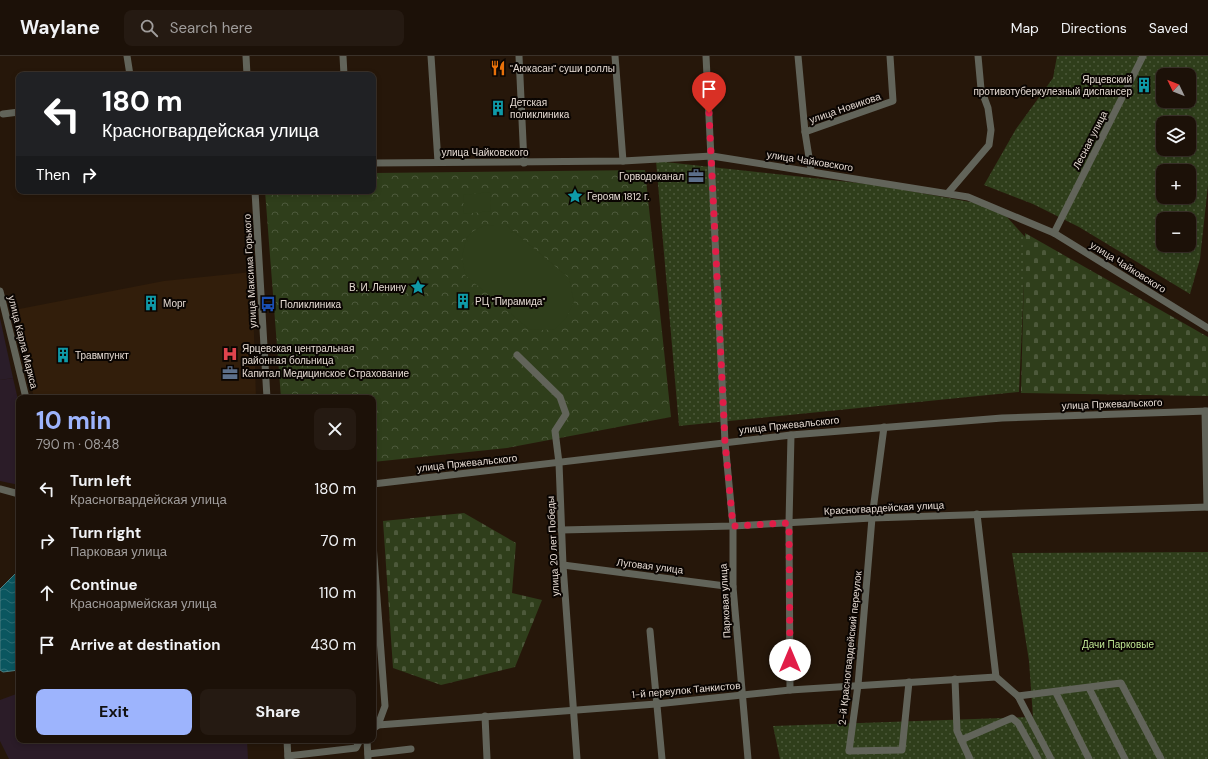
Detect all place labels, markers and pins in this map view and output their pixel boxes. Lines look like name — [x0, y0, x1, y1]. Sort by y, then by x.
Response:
restaurant icon: "Аюкасан" суши роллы — [489, 59, 507, 77]
place label: "Аюкасан" суши роллы — [510, 62, 615, 75]
pin — [692, 72, 726, 113]
place label: Ярцевский противотуберкулезный диспансер — [973, 73, 1132, 98]
building icon: Ярцевский противотуберкулезный диспансер — [1135, 76, 1153, 94]
place label: Детская поликлиника — [510, 96, 570, 121]
building icon: Детская поликлиника — [489, 99, 507, 117]
office icon: Горводоканал — [687, 167, 705, 185]
place label: Горводоканал — [619, 170, 684, 183]
place icon: Героям 1812 г. — [566, 187, 584, 205]
place label: Героям 1812 г. — [587, 190, 650, 203]
place icon: В. И. Ленину — [409, 278, 427, 296]
place label: В. И. Ленину — [349, 281, 406, 294]
building icon: РЦ "Пирамида" — [454, 292, 472, 310]
building icon: Морг — [142, 294, 160, 312]
bus stop icon: Поликлиника — [259, 295, 277, 313]
place label: РЦ "Пирамида" — [475, 295, 545, 308]
place label: Морг — [163, 297, 187, 310]
place label: Поликлиника — [280, 298, 342, 311]
place label: Ярцевская центральная районная больница — [242, 342, 354, 367]
hospital icon: Ярцевская центральная районная больница — [221, 345, 239, 363]
building icon: Травмпункт — [54, 346, 72, 364]
place label: Травмпункт — [75, 349, 129, 362]
office icon: Капитал Медицинское Страхование — [221, 364, 239, 382]
place label: Капитал Медицинское Страхование — [242, 367, 409, 380]

